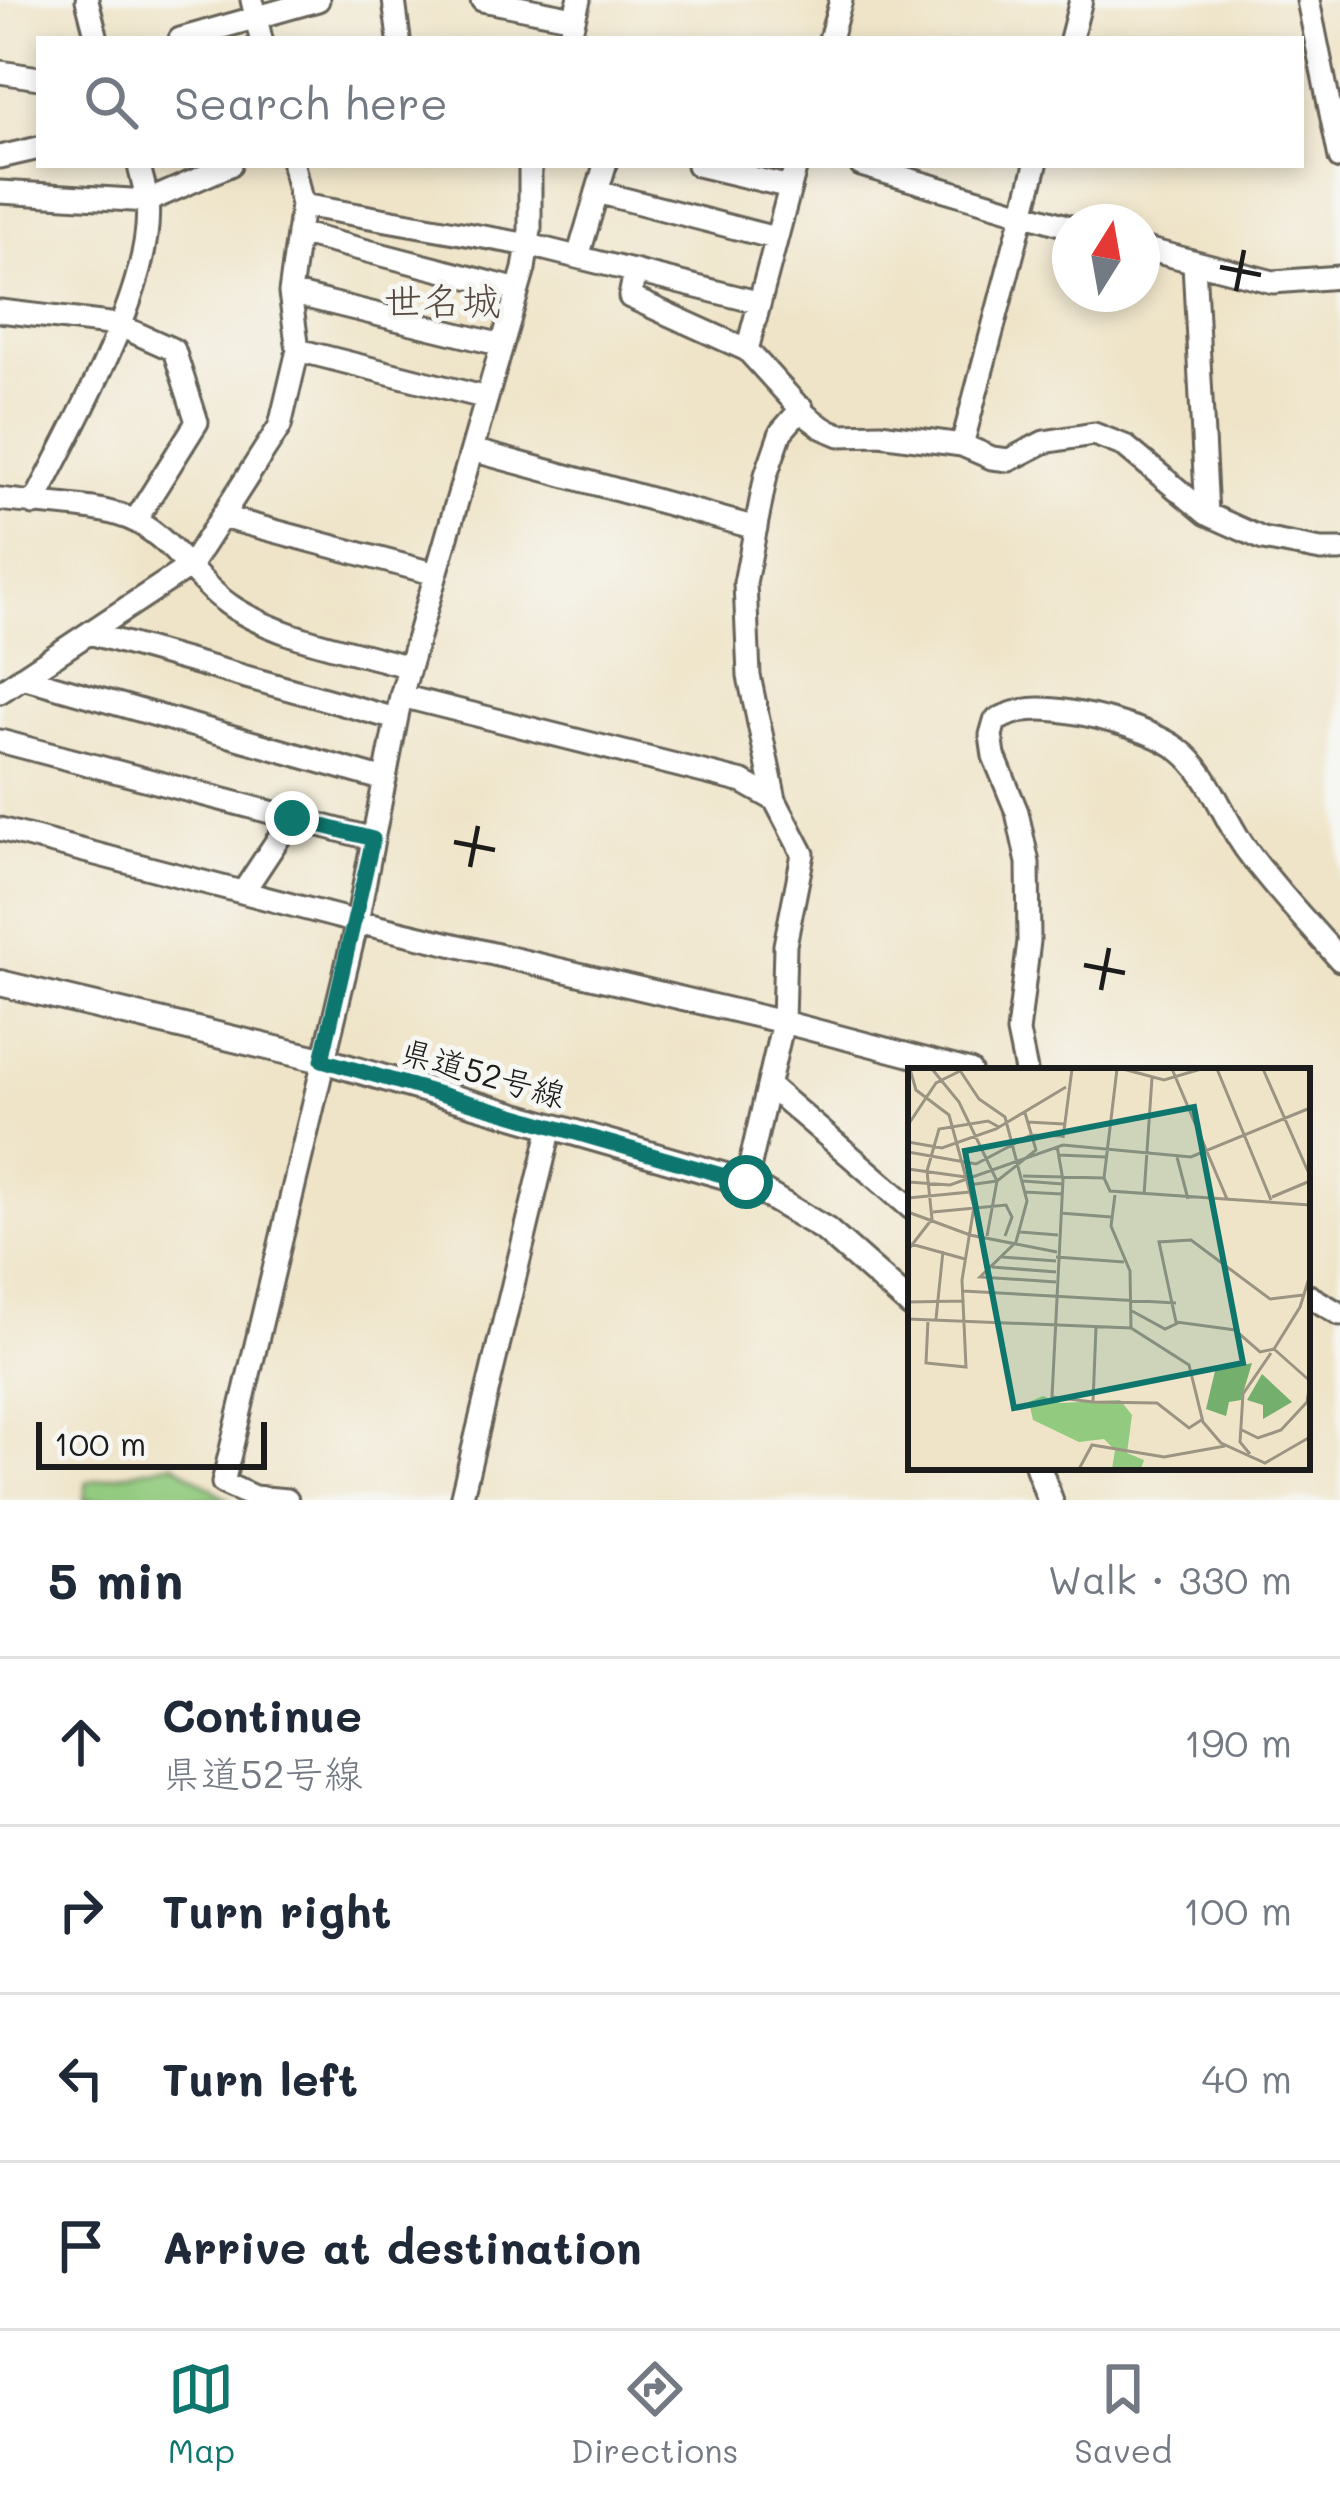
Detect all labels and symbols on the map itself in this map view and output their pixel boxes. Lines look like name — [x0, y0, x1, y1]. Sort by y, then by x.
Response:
north arrow — [1052, 204, 1160, 312]
district label: 世名城 — [383, 274, 501, 325]
route end — [265, 791, 319, 845]
street label: 県道52号線 — [396, 1028, 571, 1116]
inset map — [908, 1068, 1310, 1470]
route start — [719, 1155, 773, 1209]
scale bar — [36, 1416, 267, 1469]

